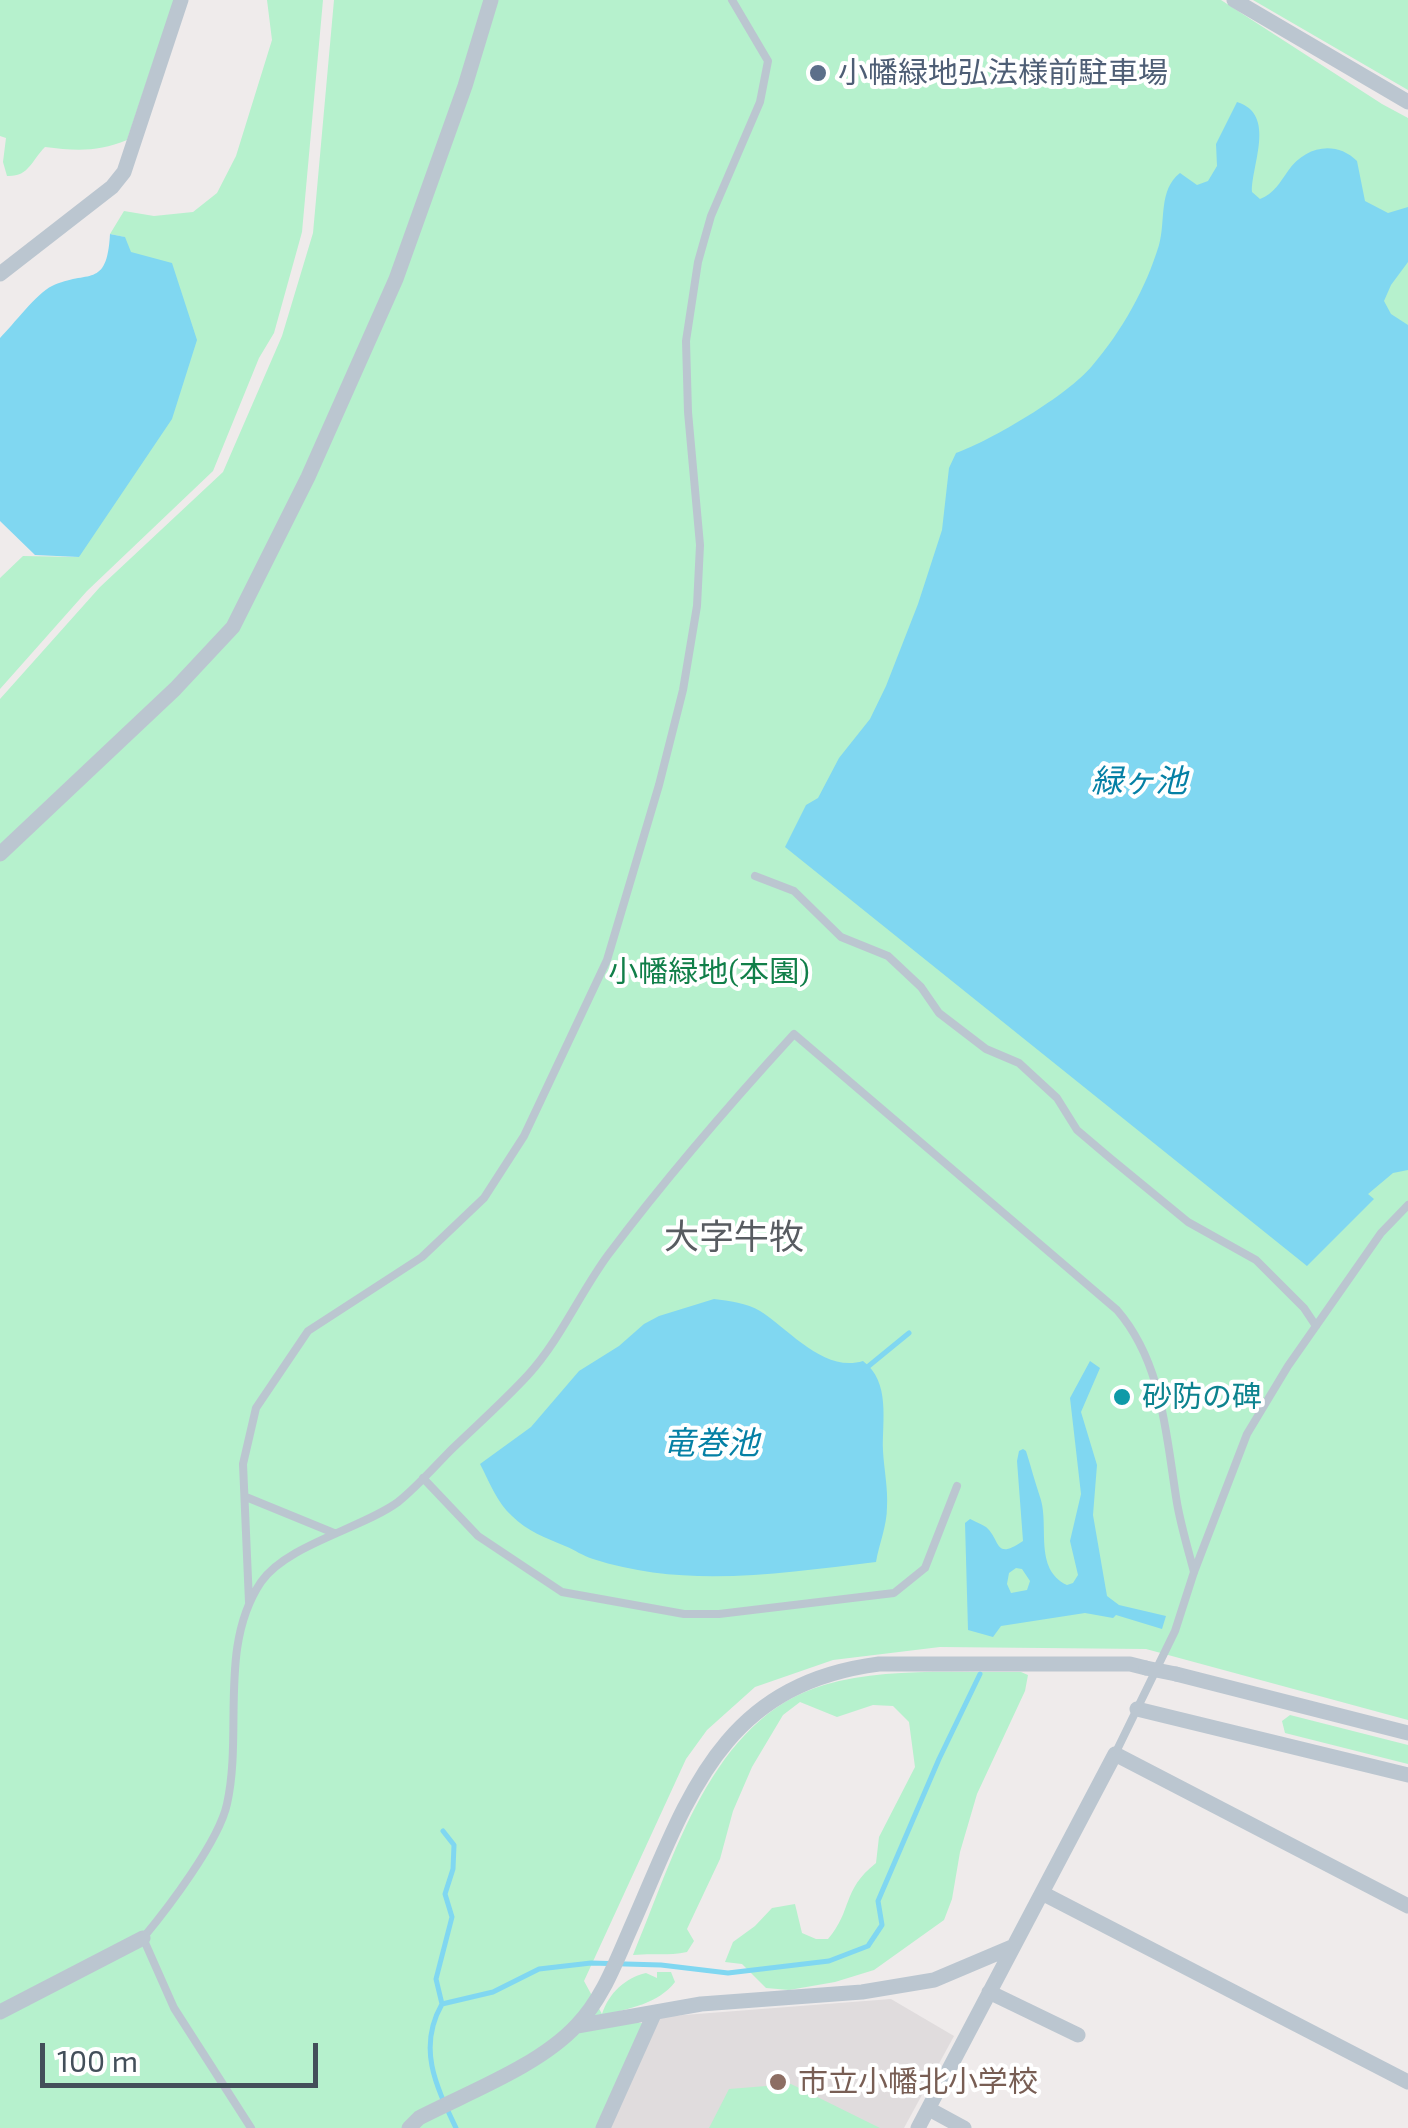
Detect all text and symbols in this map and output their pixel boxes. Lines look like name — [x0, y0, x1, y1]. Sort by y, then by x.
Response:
place label: 小幡緑地弘法様前駐車場 — [838, 55, 1168, 91]
marker: 小幡緑地弘法様前駐車場 — [807, 62, 829, 84]
water label: 緑ヶ池 — [1091, 762, 1187, 800]
park label: 小幡緑地(本園) — [608, 954, 810, 990]
district label: 大字牛牧 — [664, 1216, 804, 1258]
place label: 砂防の碑 — [1142, 1379, 1262, 1415]
marker: 砂防の碑 — [1111, 1386, 1133, 1408]
water label: 竜巻池 — [663, 1424, 759, 1462]
scale bar — [45, 2023, 322, 2085]
text: 100 m — [57, 2042, 138, 2078]
place label: 市立小幡北小学校 — [798, 2064, 1038, 2100]
marker: 市立小幡北小学校 — [767, 2071, 789, 2093]

